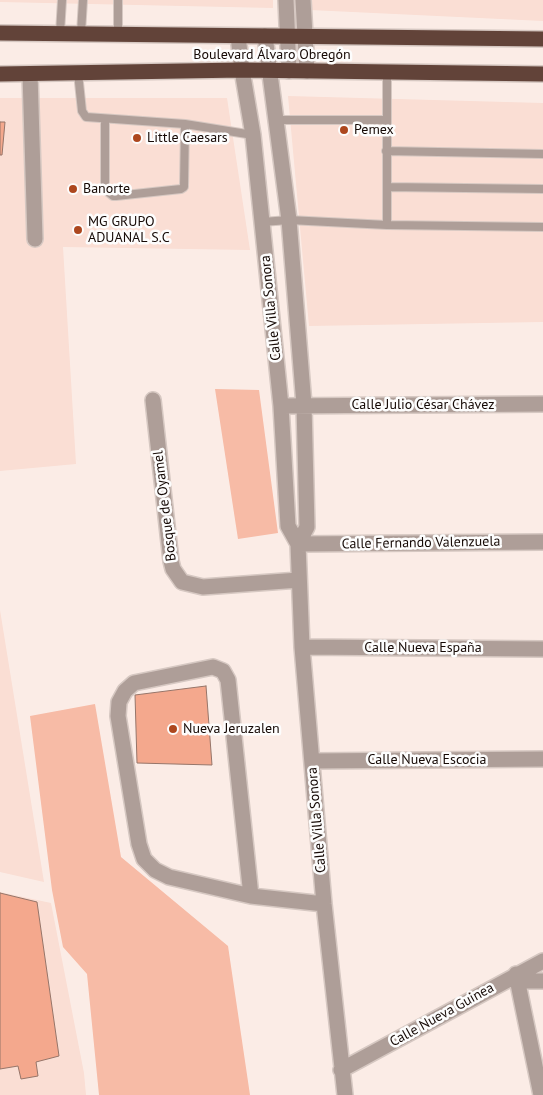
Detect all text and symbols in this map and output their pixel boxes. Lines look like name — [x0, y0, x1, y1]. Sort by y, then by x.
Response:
street label: Boulevard Álvaro Obregón — [193, 47, 351, 63]
place label: Pemex — [354, 122, 394, 138]
marker: Pemex — [338, 124, 350, 136]
place label: Little Caesars — [147, 130, 228, 146]
marker: Little Caesars — [131, 132, 143, 144]
place label: Banorte — [83, 181, 130, 197]
marker: Banorte — [67, 183, 79, 195]
place label: MG GRUPO ADUANAL S.C — [88, 214, 170, 246]
marker: MG GRUPO ADUANAL S.C — [72, 224, 84, 236]
street label: Calle Villa Sonora — [257, 254, 285, 362]
street label: Calle Julio César Chávez — [352, 397, 494, 413]
street label: Bosque de Oyamel — [150, 450, 180, 562]
street label: Calle Fernando Valenzuela — [341, 533, 501, 553]
street label: Calle Nueva España — [364, 640, 482, 656]
place label: Nueva Jeruzalen — [183, 721, 280, 737]
marker: Nueva Jeruzalen — [167, 723, 179, 735]
street label: Calle Nueva Escocia — [368, 752, 486, 768]
street label: Calle Villa Sonora — [304, 766, 330, 874]
street label: Calle Nueva Guinea — [387, 979, 497, 1051]

